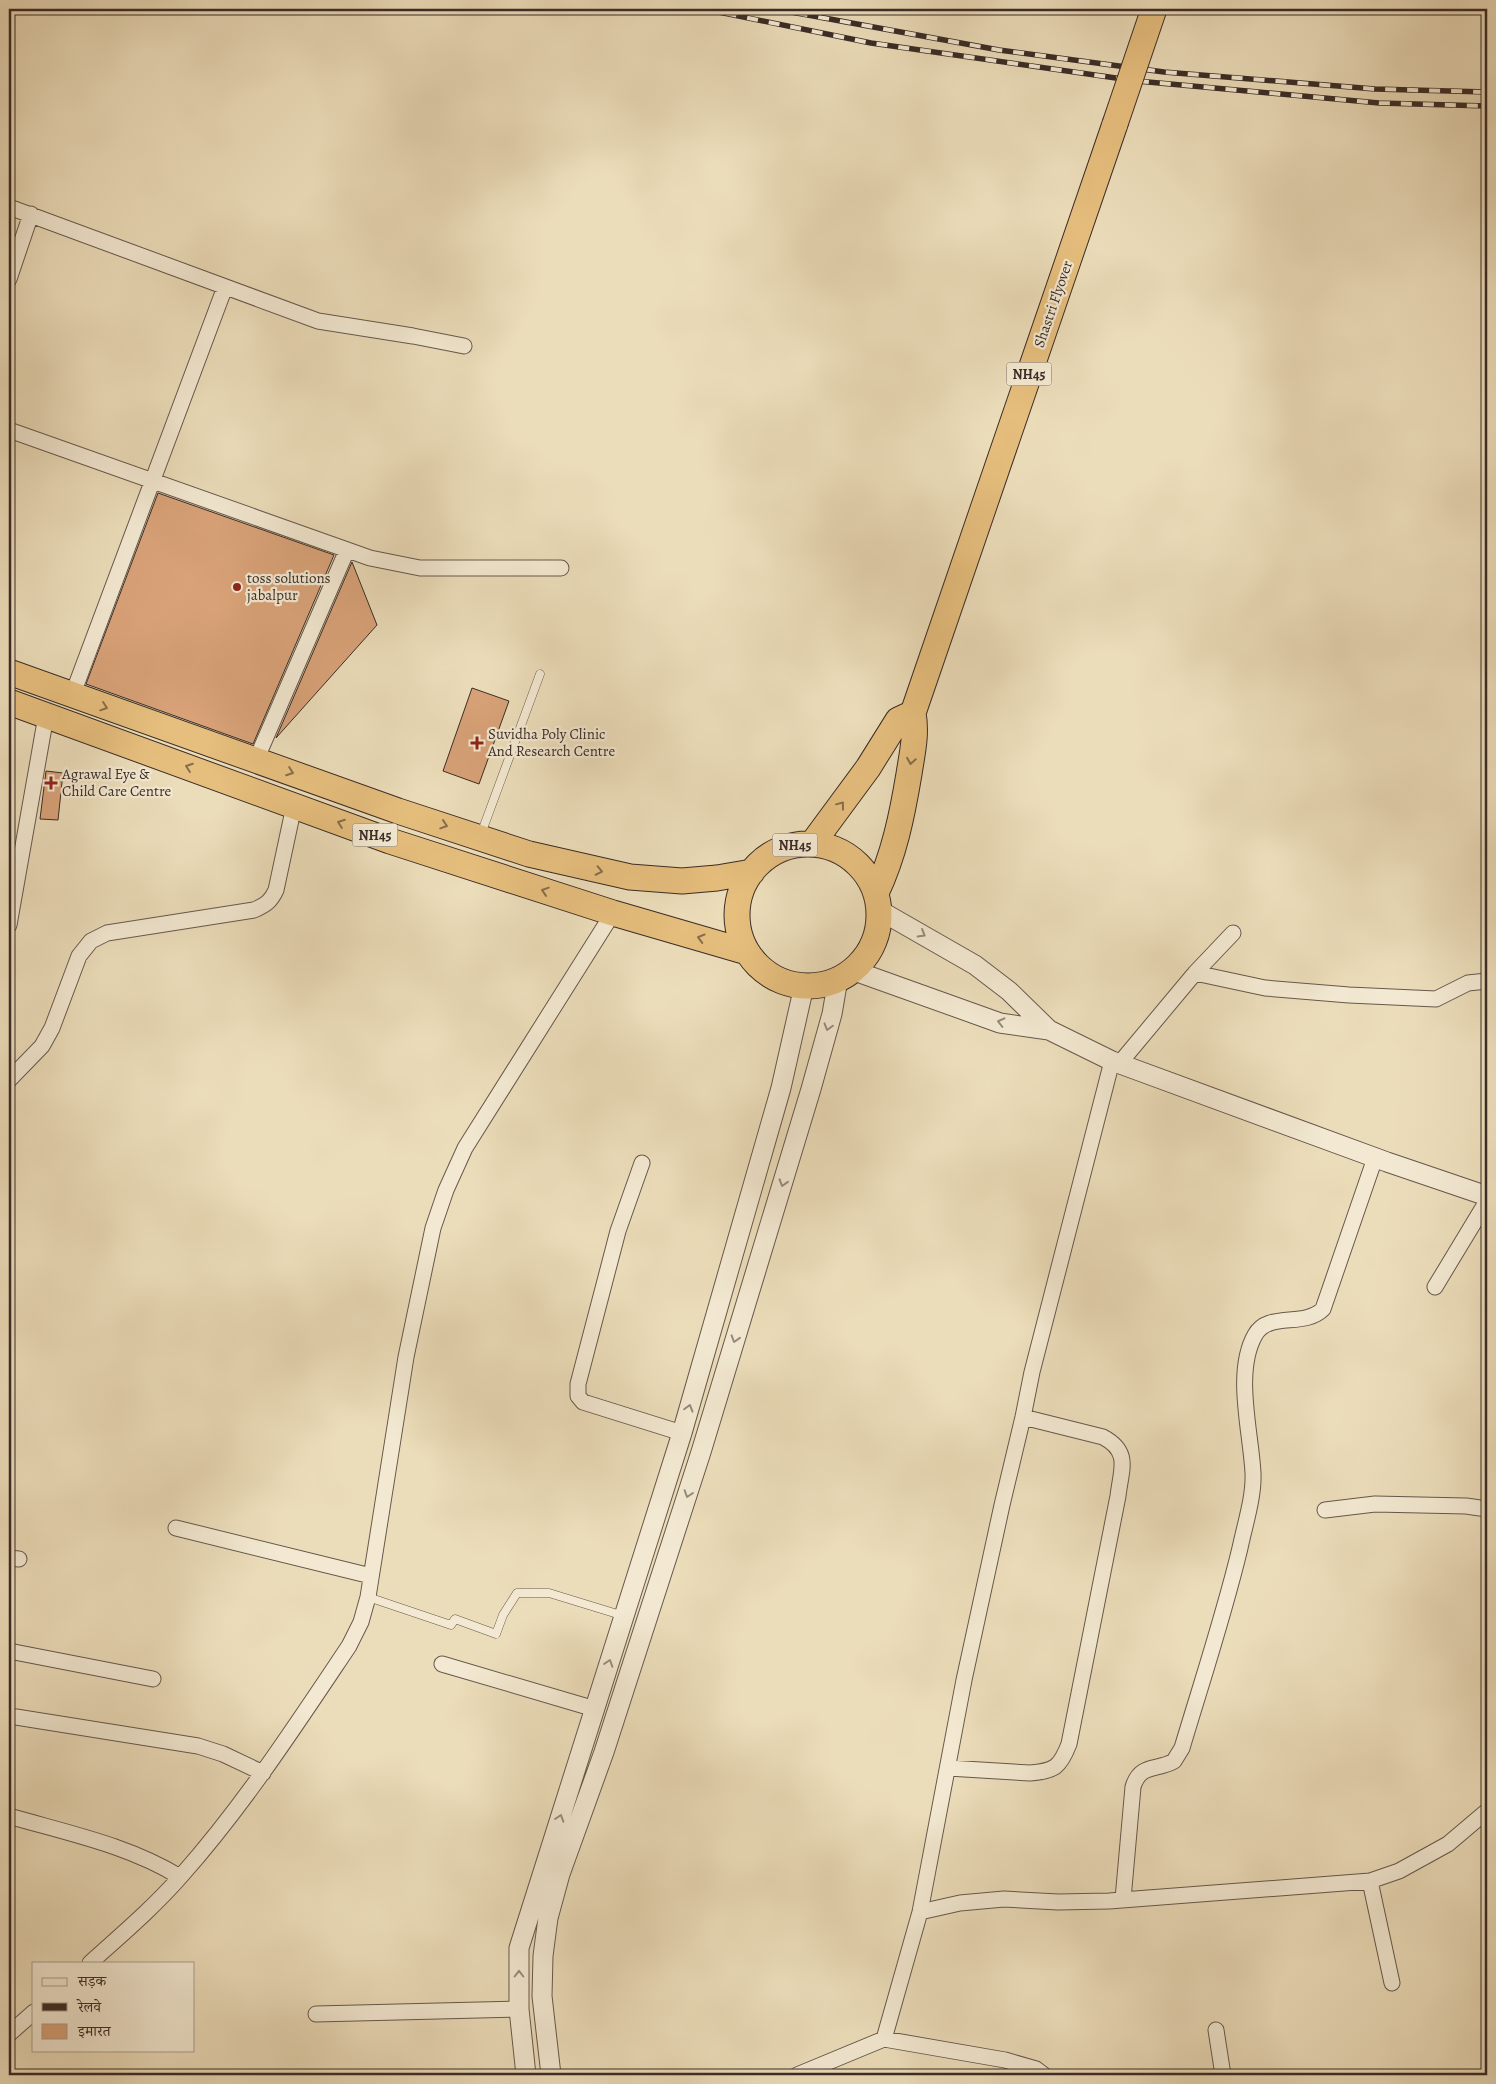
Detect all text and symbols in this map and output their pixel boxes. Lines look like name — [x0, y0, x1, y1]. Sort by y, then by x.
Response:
street label: Shastri Flyover — [1029, 258, 1077, 350]
road number: NH45 — [1006, 362, 1052, 386]
place label: toss solutions jabalpur — [247, 568, 331, 605]
marker: toss solutions jabalpur — [231, 581, 243, 593]
one-way arrow — [99, 701, 107, 711]
place label: Suvidha Poly Clinic And Research Centre — [487, 724, 615, 761]
marker: Suvidha Poly Clinic And Research Centre — [470, 736, 484, 750]
one-way arrow — [906, 758, 917, 766]
one-way arrow — [185, 763, 193, 773]
place label: Agrawal Eye & Child Care Centre — [61, 764, 172, 801]
one-way arrow — [285, 766, 294, 776]
marker: Agrawal Eye & Child Care Centre — [44, 776, 58, 790]
one-way arrow — [836, 802, 844, 811]
one-way arrow — [337, 819, 346, 829]
one-way arrow — [439, 819, 447, 829]
road number: NH45 — [352, 824, 398, 846]
road number: NH45 — [772, 834, 818, 856]
one-way arrow — [595, 865, 604, 876]
one-way arrow — [542, 887, 550, 897]
one-way arrow — [916, 928, 925, 938]
one-way arrow — [697, 934, 705, 944]
one-way arrow — [996, 1017, 1005, 1028]
one-way arrow — [824, 1023, 834, 1031]
one-way arrow — [778, 1178, 788, 1187]
one-way arrow — [731, 1334, 741, 1342]
one-way arrow — [684, 1405, 694, 1413]
one-way arrow — [683, 1489, 693, 1498]
one-way arrow — [604, 1660, 614, 1668]
one-way arrow — [554, 1815, 564, 1823]
legend — [32, 1962, 195, 2052]
one-way arrow — [514, 1970, 524, 1978]
text: सड़क — [77, 1971, 107, 1991]
text: रेलवे — [76, 1997, 102, 2017]
text: इमारत — [77, 2021, 112, 2041]

